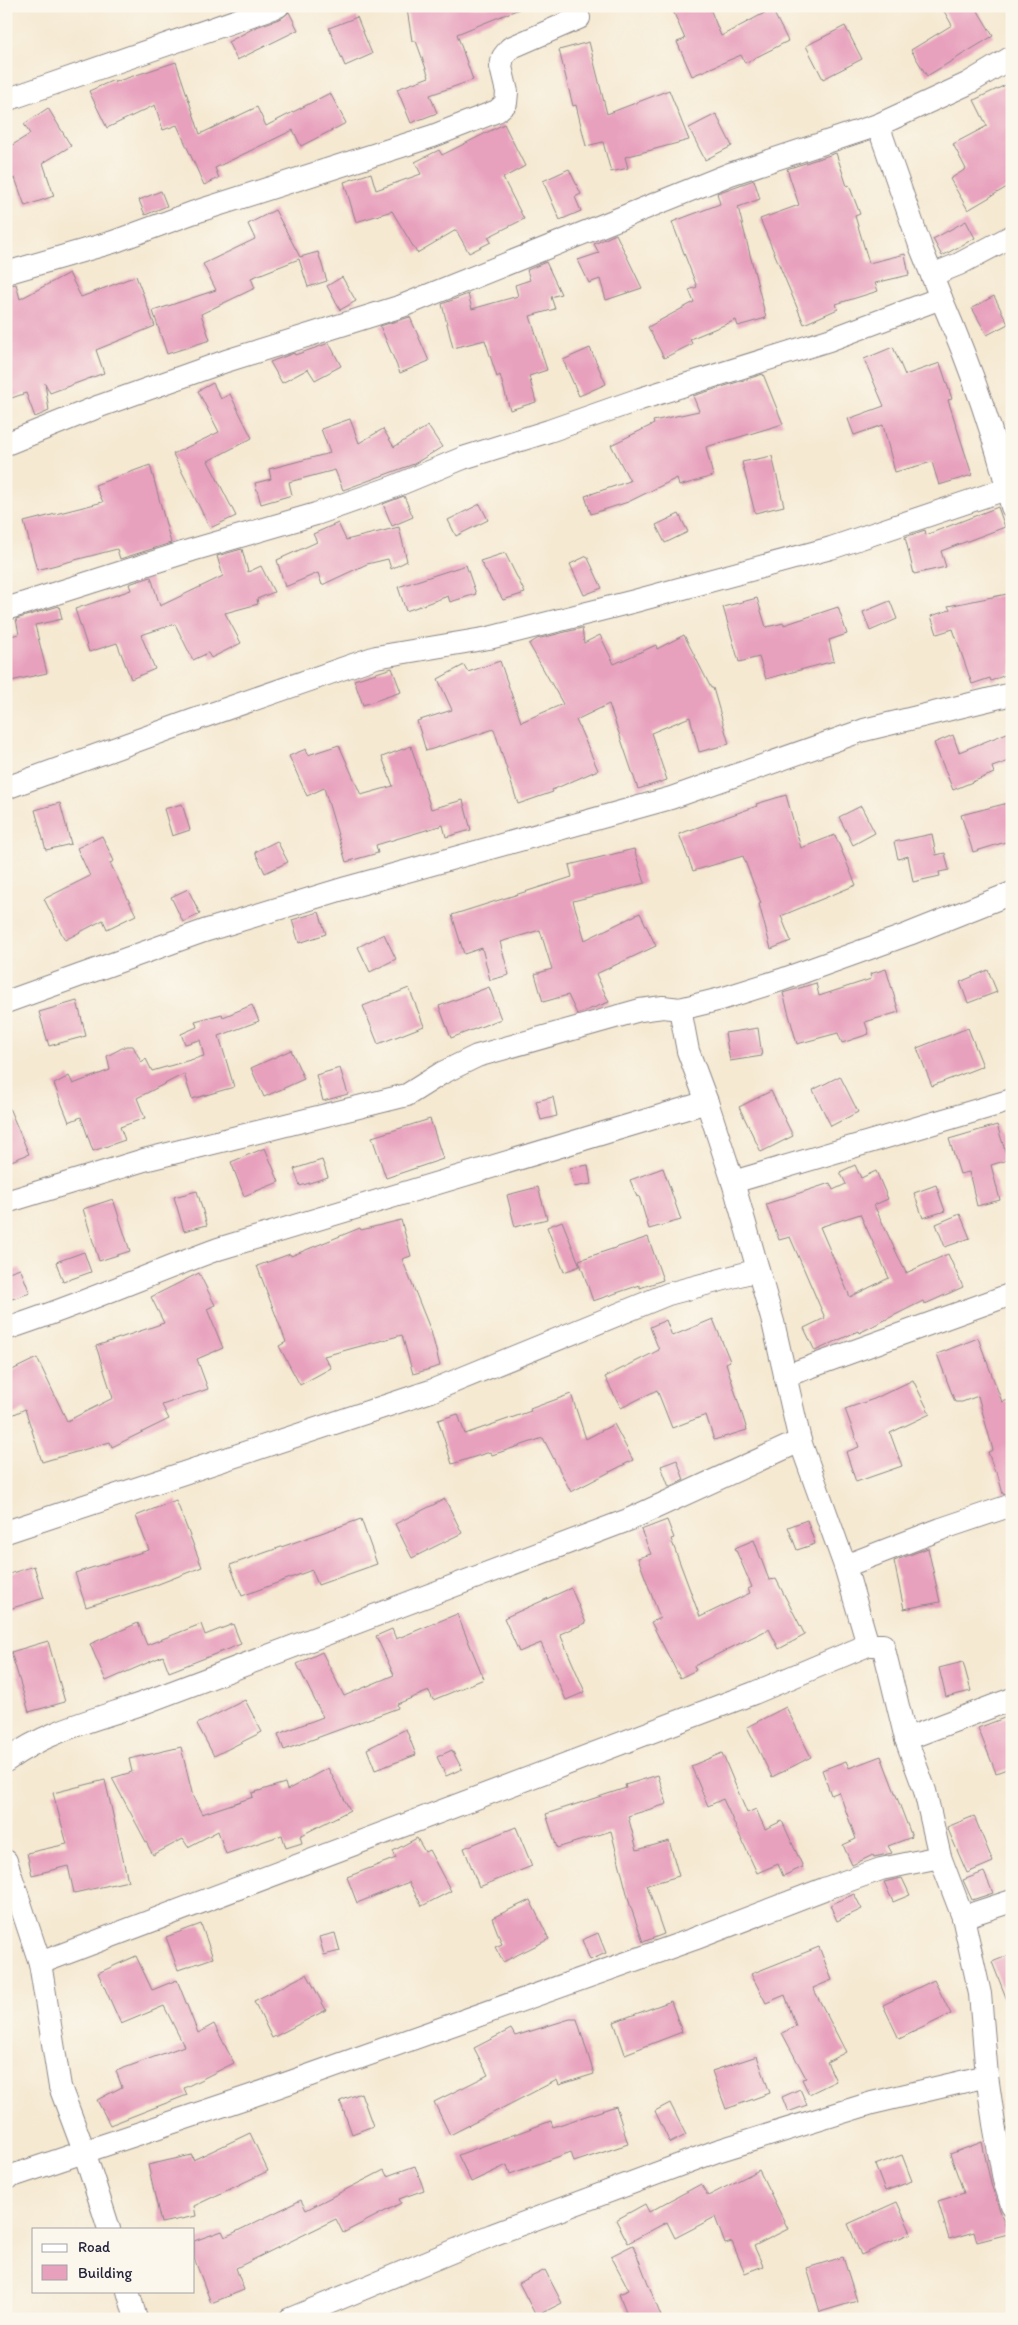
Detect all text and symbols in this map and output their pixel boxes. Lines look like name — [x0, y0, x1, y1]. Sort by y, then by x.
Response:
legend — [32, 2228, 195, 2292]
text: Road — [78, 2238, 111, 2256]
text: Building — [78, 2264, 132, 2282]

